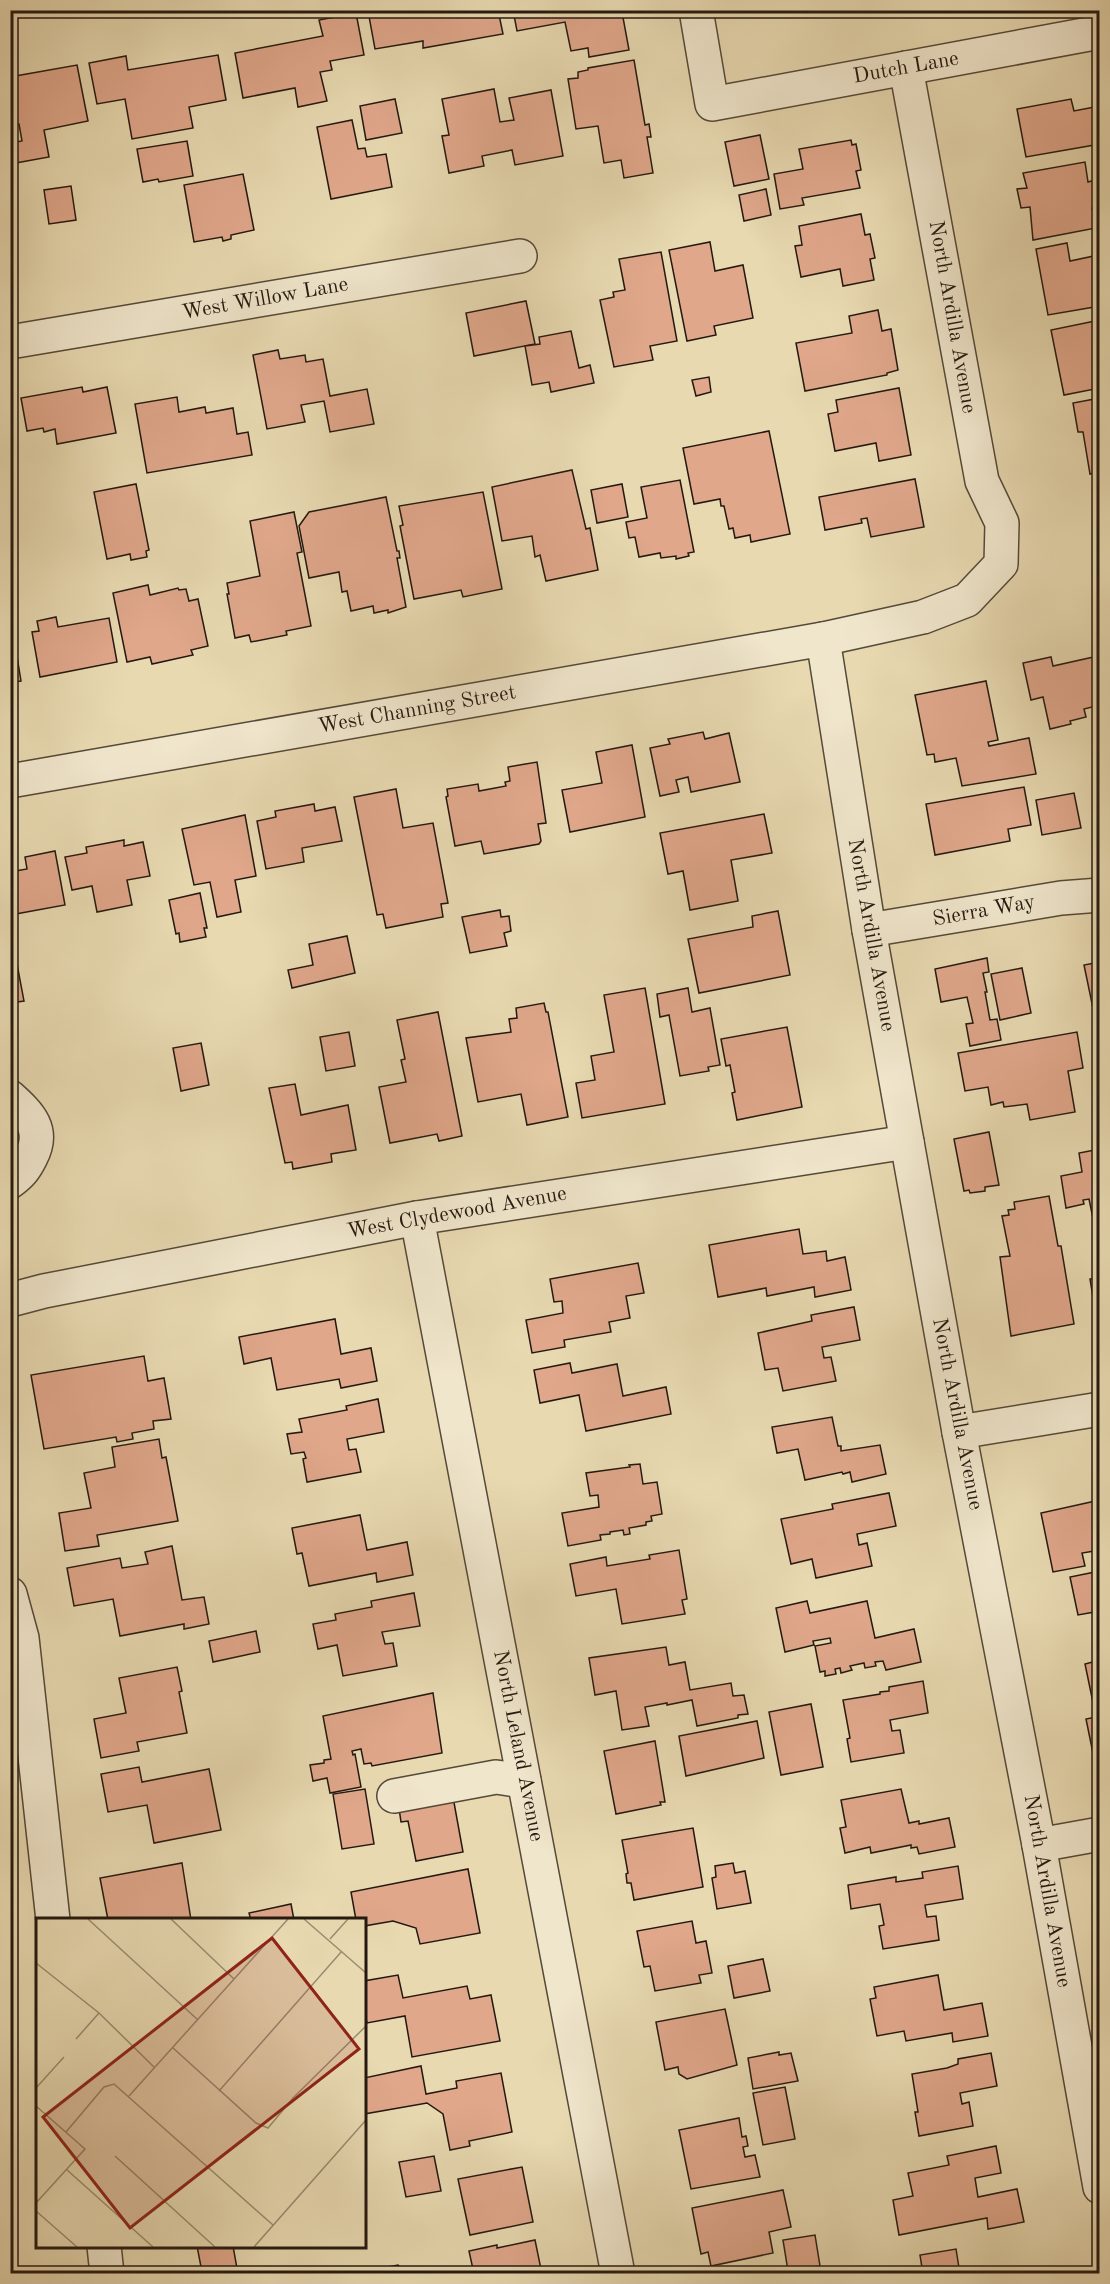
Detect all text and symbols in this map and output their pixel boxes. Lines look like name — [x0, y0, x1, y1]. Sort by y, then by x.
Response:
street label: Dutch Lane — [852, 48, 960, 88]
street label: North Ardilla Avenue — [925, 219, 979, 415]
street label: West Willow Lane — [180, 274, 350, 324]
street label: West Channing Street — [316, 682, 518, 738]
street label: North Ardilla Avenue — [844, 837, 898, 1033]
street label: Sierra Way — [931, 892, 1037, 930]
street label: West Clydewood Avenue — [346, 1183, 568, 1243]
street label: North Ardilla Avenue — [928, 1316, 986, 1512]
street label: North Leland Avenue — [489, 1649, 547, 1843]
street label: North Ardilla Avenue — [1020, 1793, 1074, 1989]
inset map — [36, 1918, 366, 2248]

